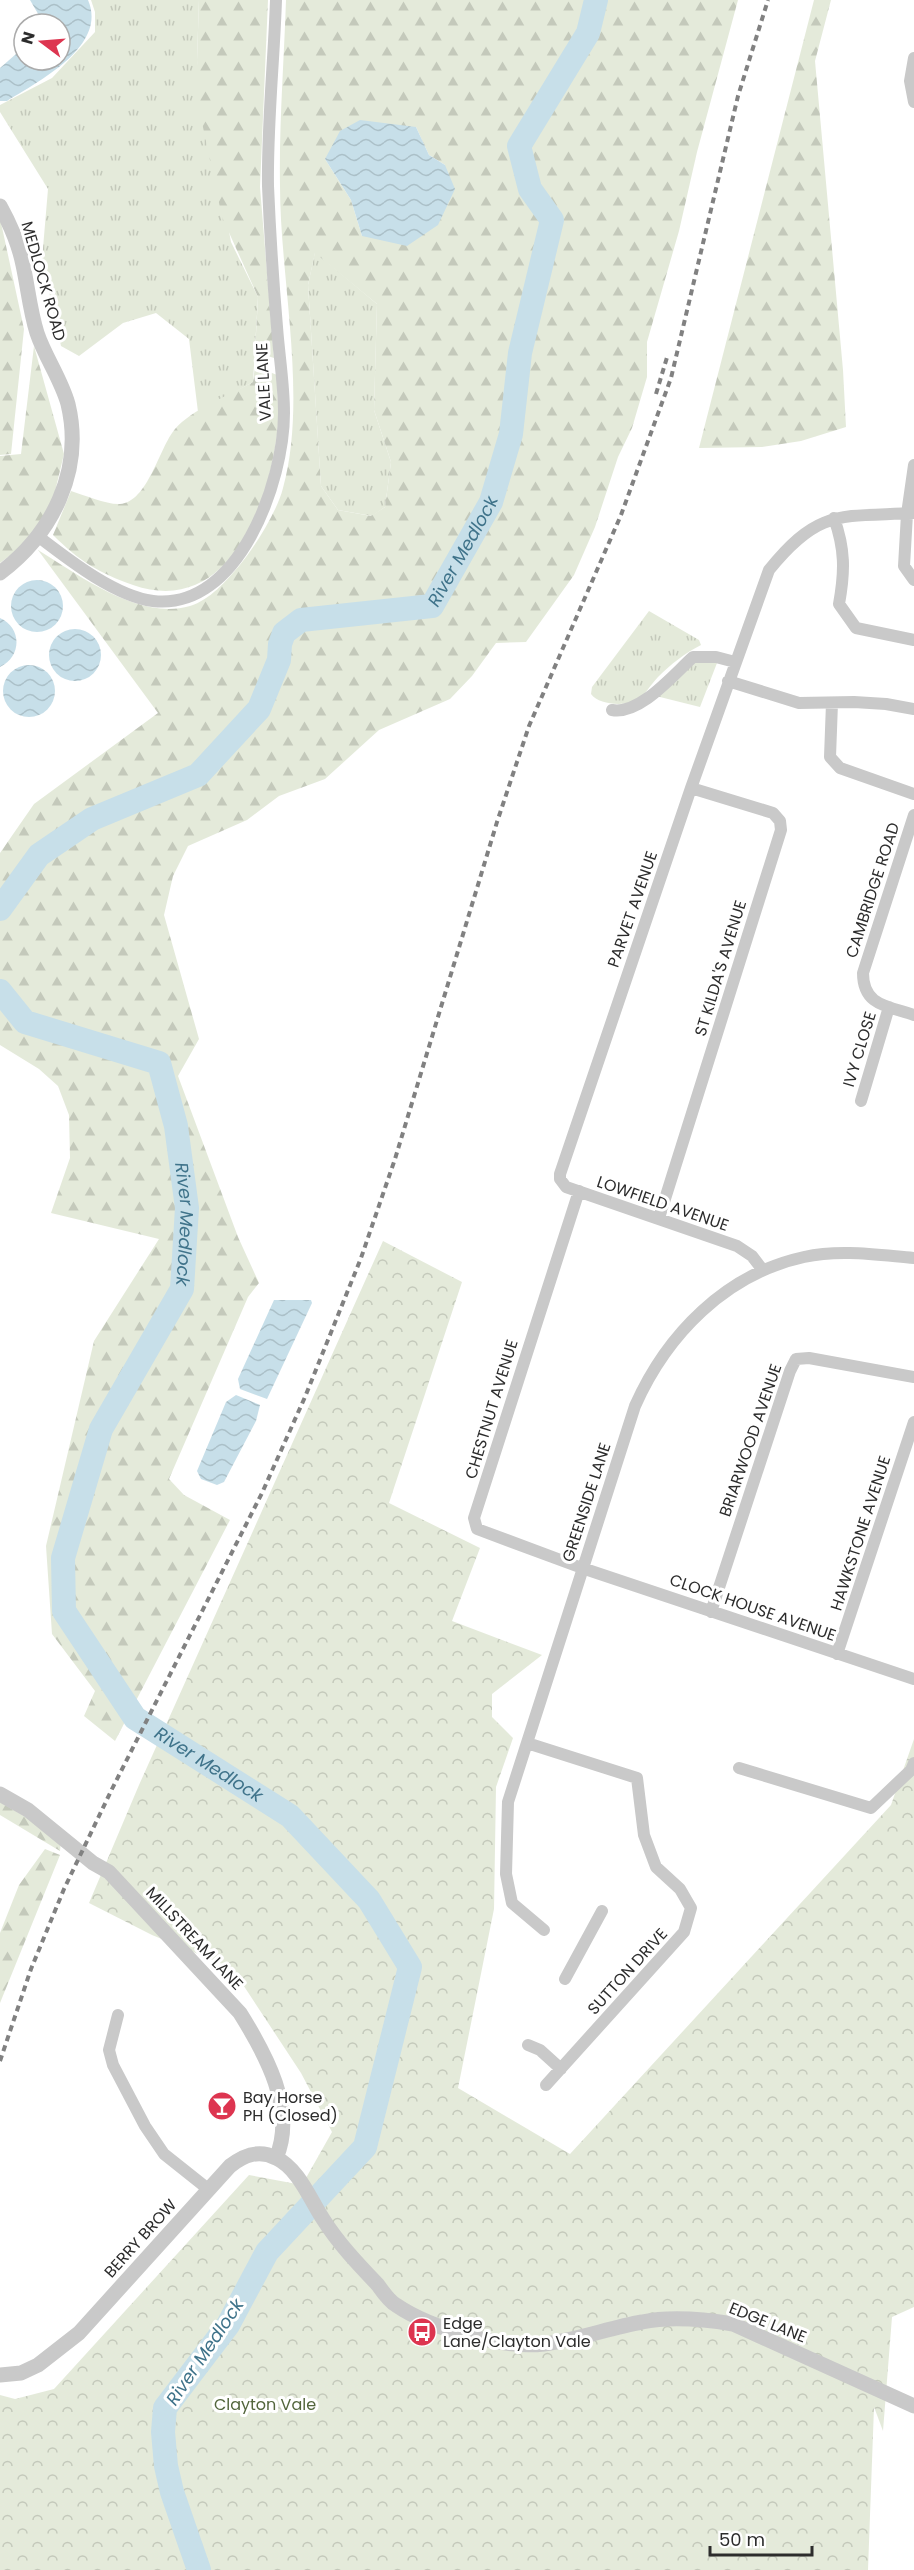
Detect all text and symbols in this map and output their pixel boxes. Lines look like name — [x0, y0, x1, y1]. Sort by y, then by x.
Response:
north arrow — [12, 12, 72, 72]
text: N — [15, 29, 41, 47]
street label: MEDLOCK ROAD — [15, 219, 72, 344]
street label: VALE LANE — [250, 342, 277, 422]
water label: River Medlock — [421, 493, 504, 611]
street label: CAMBRIDGE ROAD — [840, 820, 905, 961]
street label: PARVET AVENUE — [602, 848, 663, 970]
street label: ST KILDA'S AVENUE — [689, 897, 752, 1039]
street label: IVY CLOSE — [837, 1009, 882, 1090]
water label: River Medlock — [169, 1161, 200, 1287]
street label: LOWFIELD AVENUE — [594, 1170, 732, 1237]
street label: CHESTNUT AVENUE — [459, 1337, 524, 1482]
street label: BRIARWOOD AVENUE — [713, 1361, 787, 1520]
street label: GREENSIDE LANE — [556, 1440, 617, 1565]
street label: HAWKSTONE AVENUE — [825, 1453, 896, 1613]
street label: CLOCK HOUSE AVENUE — [667, 1568, 839, 1647]
water label: River Medlock — [150, 1721, 269, 1808]
street label: MILLSTREAM LANE — [141, 1882, 249, 1995]
street label: SUTTON DRIVE — [582, 1923, 673, 2020]
place label: Bay Horse PH (Closed) — [243, 2086, 338, 2127]
bar icon: Bay Horse PH (Closed) — [206, 2090, 238, 2122]
street label: BERRY BROW — [99, 2194, 182, 2283]
water label: River Medlock — [160, 2293, 250, 2410]
street label: EDGE LANE — [726, 2297, 810, 2348]
place label: Edge Lane/Clayton Vale — [443, 2312, 591, 2353]
bus stop icon: Edge Lane/Clayton Vale — [406, 2316, 438, 2348]
park label: Clayton Vale — [214, 2393, 316, 2416]
scale bar — [710, 2519, 812, 2557]
text: 50 m — [719, 2527, 765, 2552]

